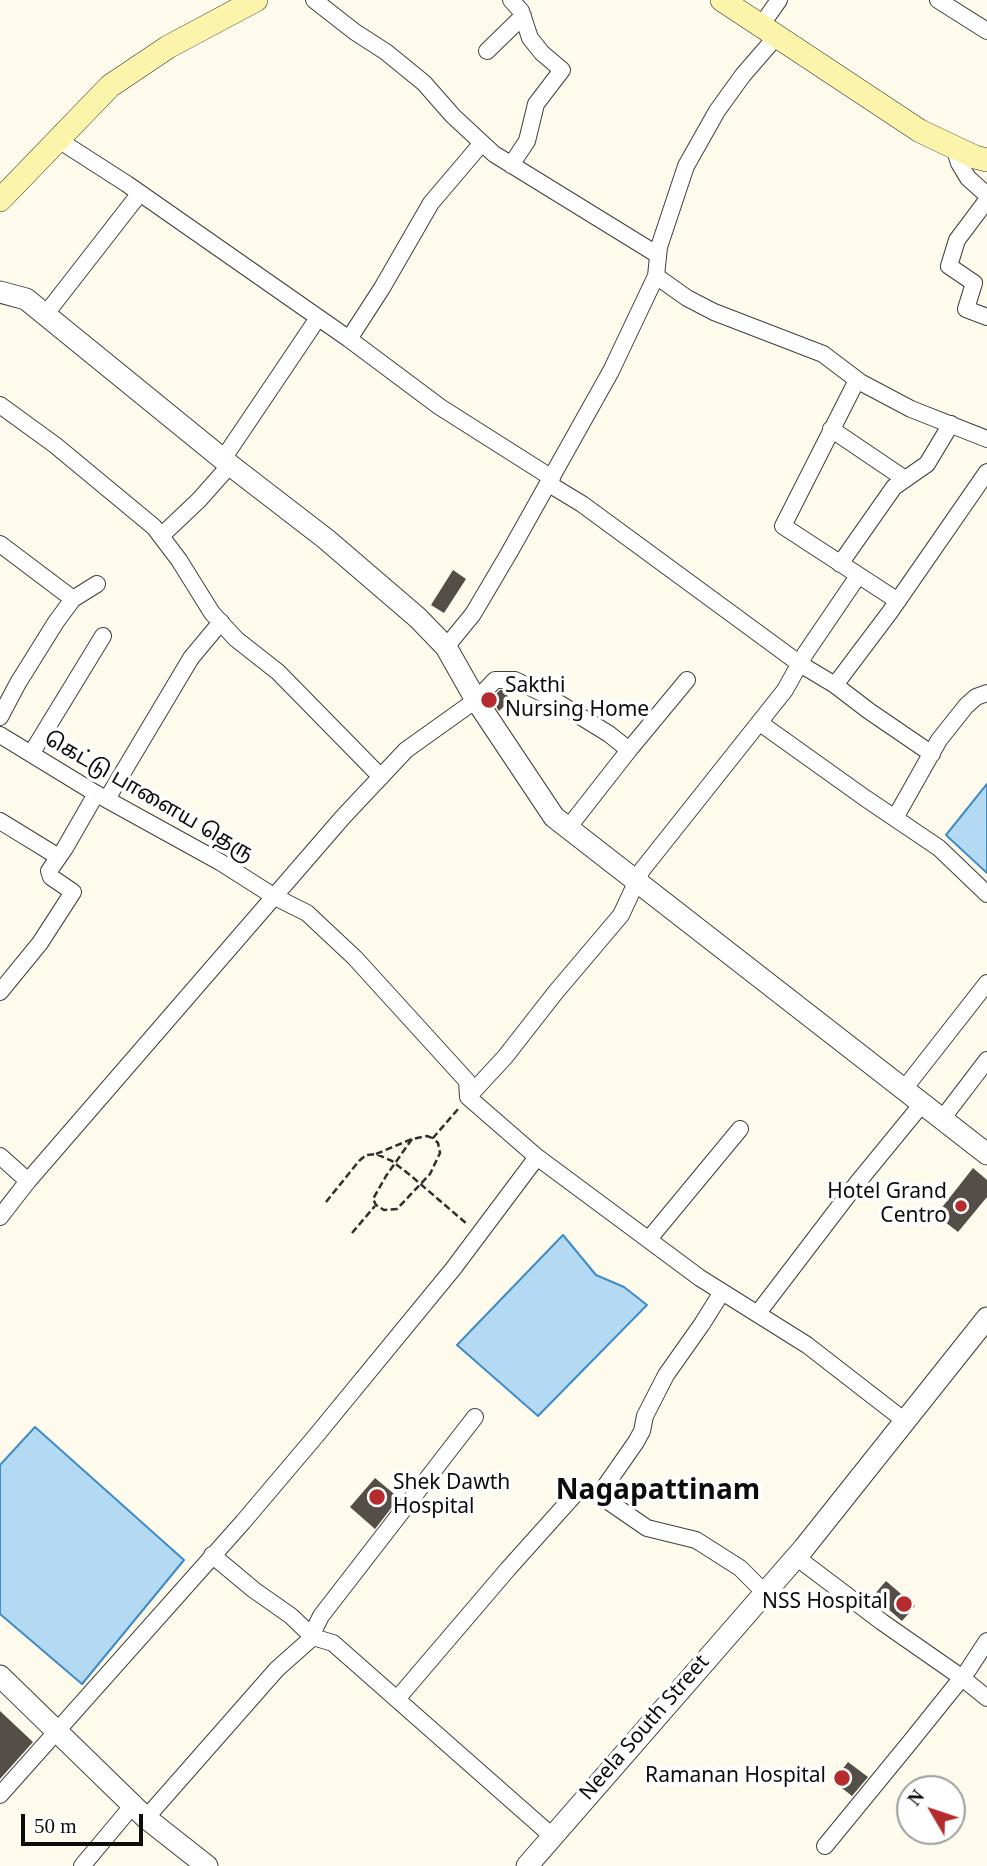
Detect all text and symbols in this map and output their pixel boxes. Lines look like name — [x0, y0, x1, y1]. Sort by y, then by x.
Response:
place label: Sakthi Nursing Home — [505, 675, 649, 725]
marker: Sakthi Nursing Home — [479, 690, 499, 710]
street label: கெட்டு பாளைய தெரு — [39, 728, 257, 868]
place label: Hotel Grand Centro — [827, 1181, 947, 1231]
marker: Hotel Grand Centro — [953, 1198, 969, 1214]
place label: Shek Dawth Hospital — [393, 1472, 510, 1522]
district label: Nagapattinam — [556, 1476, 760, 1510]
marker: Shek Dawth Hospital — [367, 1487, 387, 1507]
place label: NSS Hospital — [762, 1591, 888, 1617]
marker: NSS Hospital — [894, 1594, 914, 1614]
street label: Neela South Street — [576, 1651, 716, 1807]
place label: Ramanan Hospital — [645, 1765, 826, 1791]
marker: Ramanan Hospital — [832, 1768, 852, 1788]
north arrow — [896, 1775, 966, 1845]
text: N — [903, 1786, 928, 1810]
scale bar — [24, 1800, 147, 1844]
text: 50 m — [34, 1814, 77, 1838]

